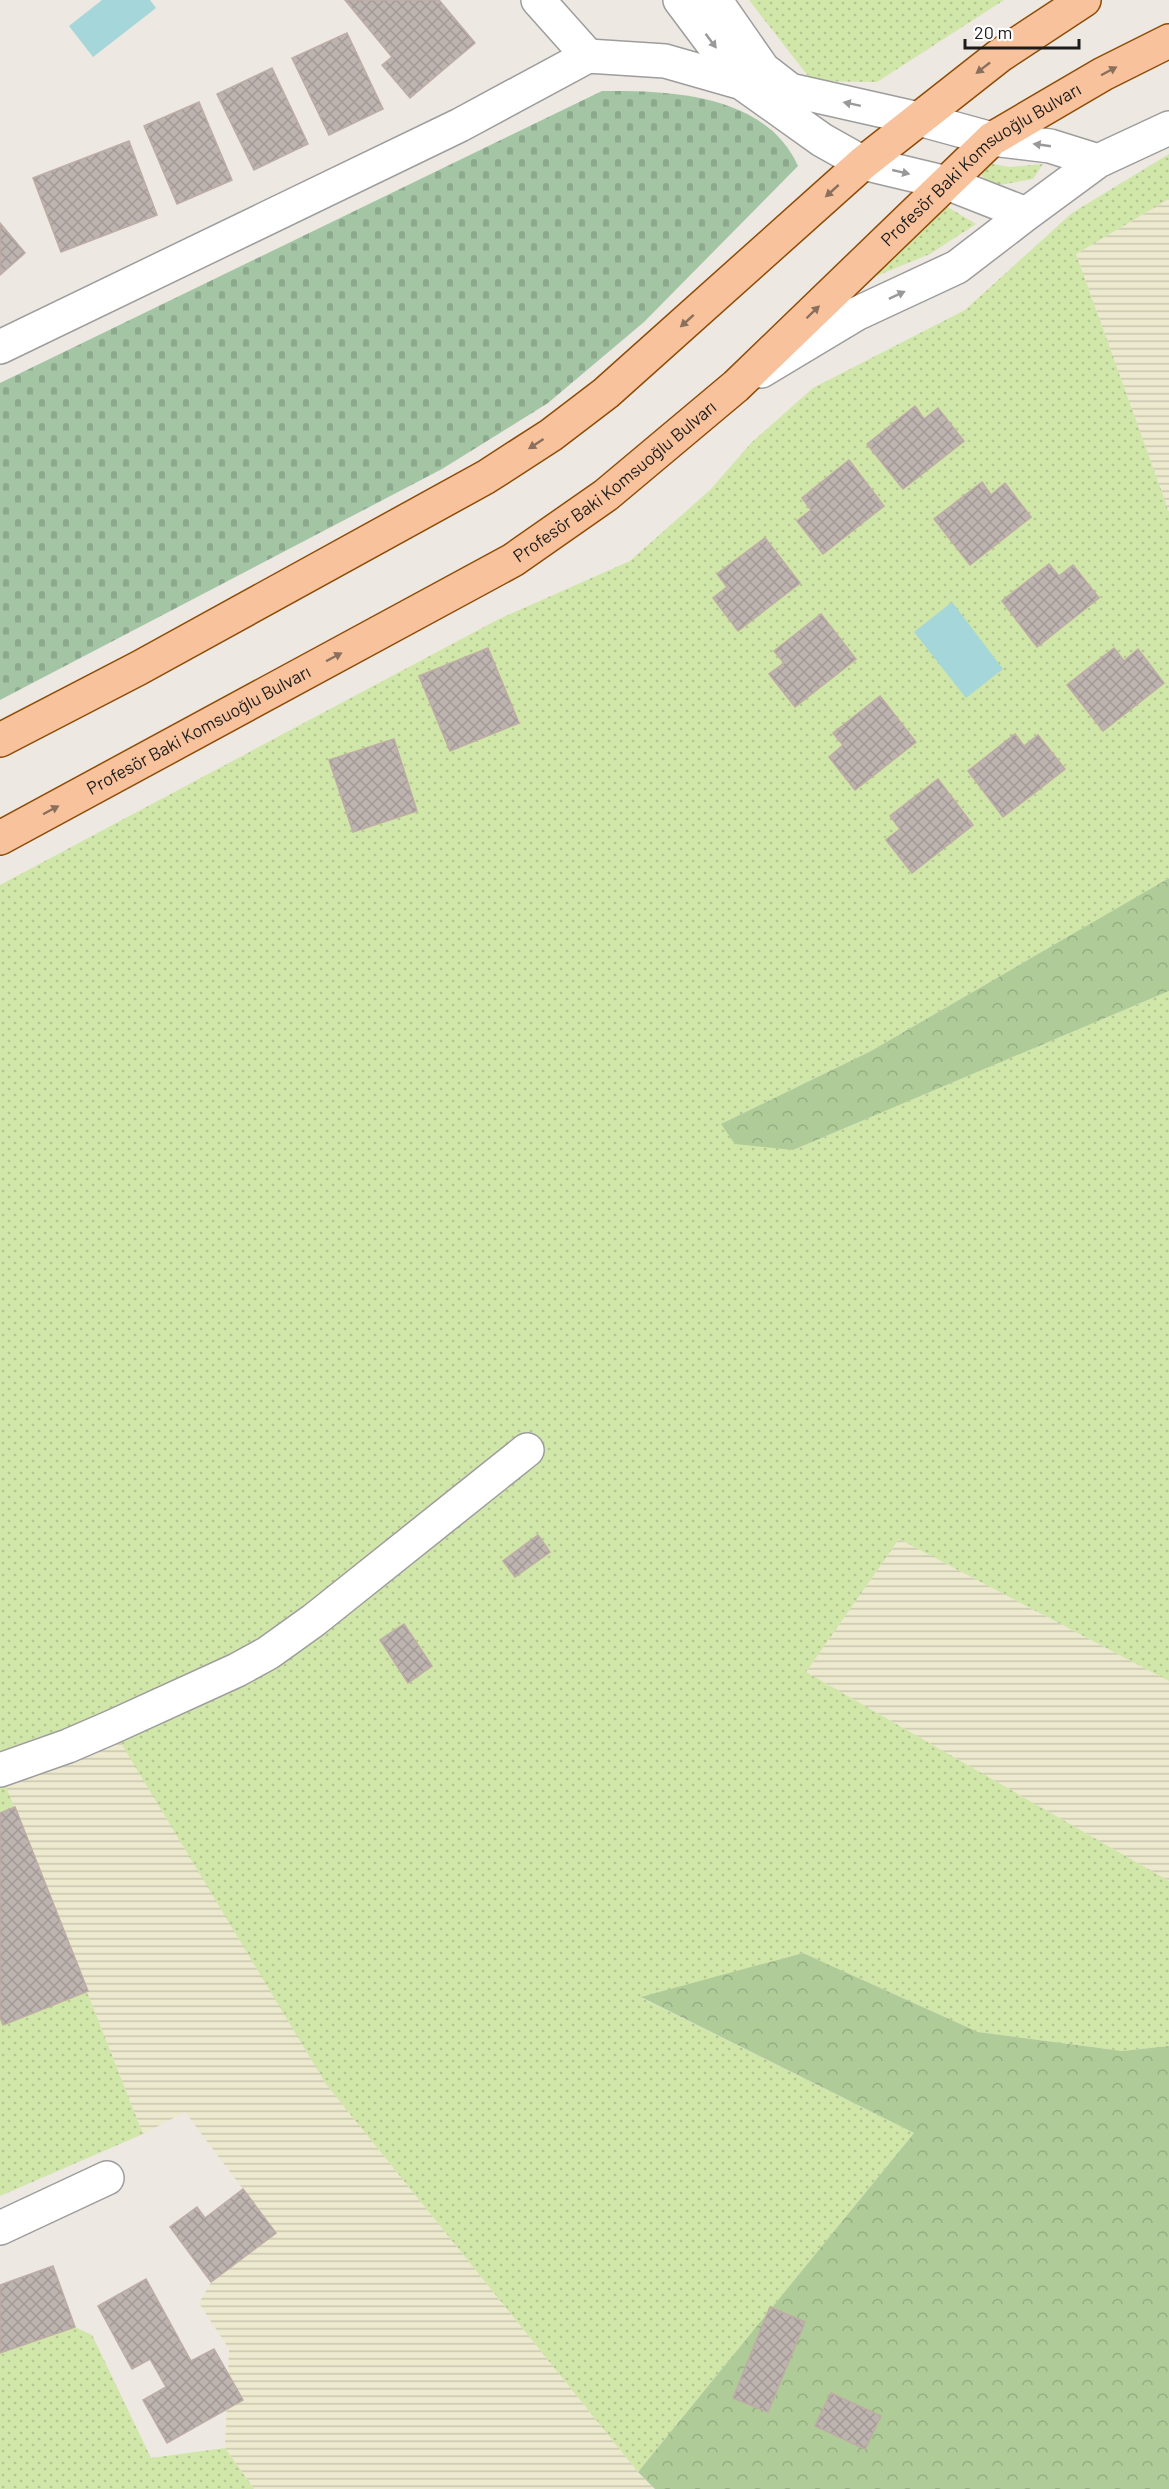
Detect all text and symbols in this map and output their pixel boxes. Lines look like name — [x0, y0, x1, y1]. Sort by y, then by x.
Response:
scale bar — [965, 12, 1079, 50]
text: 20 m — [974, 21, 1012, 43]
one-way arrow — [705, 33, 717, 49]
one-way arrow — [976, 61, 991, 73]
one-way arrow — [1101, 66, 1118, 76]
street label: Profesör Baki Komsuoğlu Bulvarı — [876, 77, 1085, 250]
one-way arrow — [842, 99, 861, 108]
one-way arrow — [1033, 140, 1052, 150]
one-way arrow — [892, 168, 910, 178]
one-way arrow — [825, 184, 840, 198]
one-way arrow — [888, 290, 905, 299]
one-way arrow — [805, 306, 820, 319]
one-way arrow — [680, 314, 695, 327]
street label: Profesör Baki Komsuoğlu Bulvarı — [508, 395, 720, 567]
one-way arrow — [528, 439, 545, 450]
one-way arrow — [326, 652, 343, 662]
street label: Profesör Baki Komsuoğlu Bulvarı — [82, 660, 314, 799]
one-way arrow — [43, 805, 60, 815]

